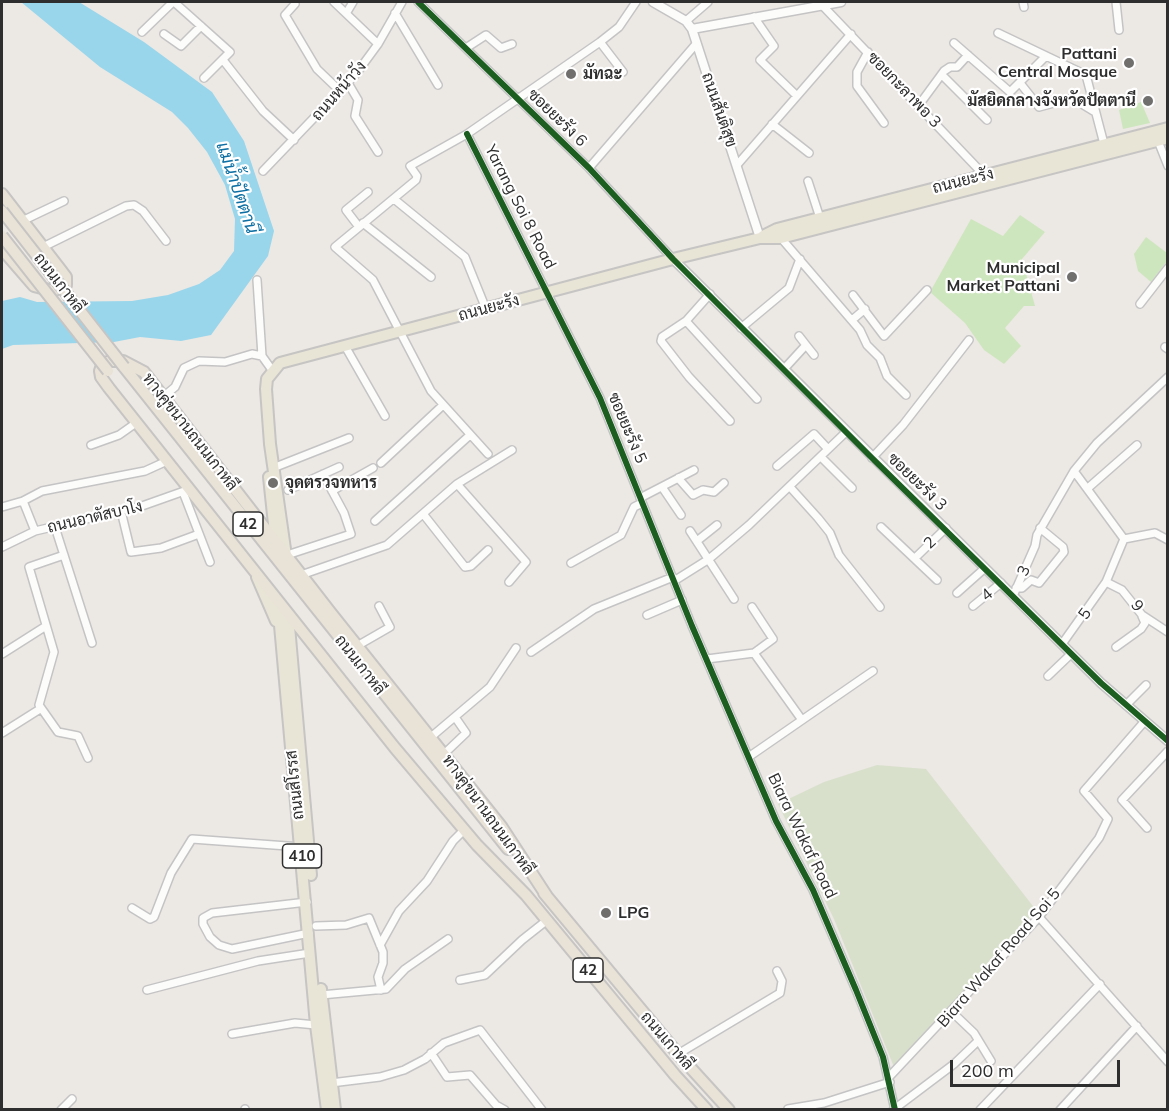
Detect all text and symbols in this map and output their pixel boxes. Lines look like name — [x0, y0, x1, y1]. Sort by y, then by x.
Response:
place label: Pattani Central Mosque — [998, 44, 1117, 82]
street label: ซอยกะลาพอ 3 — [863, 48, 945, 132]
marker: Pattani Central Mosque — [1122, 56, 1136, 70]
street label: ถนนหน้าวัง — [308, 57, 370, 125]
place label: มัทฉะ — [583, 64, 622, 84]
marker: มัทฉะ — [564, 67, 578, 81]
street label: ถนนสันติสุข — [697, 70, 741, 150]
street label: ซอยยะรัง 6 — [523, 85, 591, 151]
place label: มัสยิดกลางจังหวัดปัตตานี — [967, 91, 1136, 111]
marker: มัสยิดกลางจังหวัดปัตตานี — [1141, 94, 1155, 108]
water label: แม่น้ำปัตตานี — [211, 139, 263, 237]
street label: Yarang Soi 8 Road — [480, 142, 560, 272]
street label: ถนนยะรัง — [930, 164, 996, 198]
street label: ถนนเกาหลี — [30, 249, 88, 317]
place label: Municipal Market Pattani — [946, 258, 1060, 296]
marker: Municipal Market Pattani — [1065, 270, 1079, 284]
street label: ถนนยะรัง — [456, 291, 522, 325]
street label: ทางคู่ขนานถนนเกาหลี — [138, 369, 242, 495]
street label: ซอยยะรัง 5 — [604, 390, 650, 466]
street label: ซอยยะรัง 3 — [883, 449, 951, 515]
place label: จุดตรวจทหาร — [285, 473, 377, 493]
marker: จุดตรวจทหาร — [266, 476, 280, 490]
street label: ถนนอาตัสบาโง — [45, 497, 145, 537]
road number: 42 — [233, 512, 263, 536]
street label: 2 — [920, 533, 940, 553]
street label: 3 — [1013, 563, 1035, 579]
street label: 4 — [977, 585, 997, 605]
street label: 9 — [1126, 596, 1148, 616]
street label: 5 — [1074, 604, 1096, 624]
street label: ถนนเกาหลี — [331, 631, 389, 699]
street label: ถนนสิโรรส — [282, 749, 308, 821]
street label: ทางคู่ขนานถนนเกาหลี — [438, 751, 538, 879]
street label: Biara Wakaf Road — [763, 770, 841, 902]
road number: 410 — [282, 844, 322, 868]
street label: Biara Wakaf Road Soi 5 — [933, 885, 1065, 1031]
place label: LPG — [618, 903, 649, 923]
marker: LPG — [599, 906, 613, 920]
road number: 42 — [573, 958, 603, 982]
street label: ถนนเกาหลี — [636, 1008, 698, 1074]
scale bar — [953, 1048, 1122, 1086]
text: 200 m — [961, 1059, 1014, 1082]

